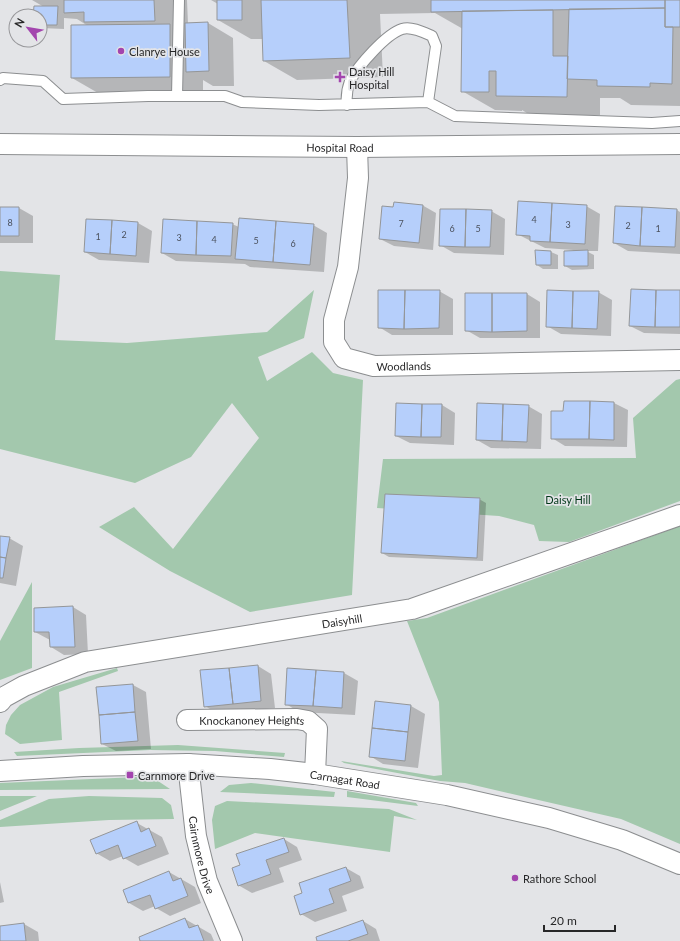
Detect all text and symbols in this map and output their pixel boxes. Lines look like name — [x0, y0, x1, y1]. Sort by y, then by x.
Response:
north arrow — [8, 8, 48, 48]
text: N — [11, 16, 27, 30]
place label: Clanrye House — [129, 45, 200, 58]
marker: Clanrye House — [116, 46, 126, 56]
place label: Daisy Hill Hospital — [349, 65, 394, 91]
marker: Daisy Hill Hospital — [334, 71, 346, 83]
street label: Hospital Road — [306, 140, 374, 154]
house number: 4 — [531, 214, 537, 225]
house number: 8 — [7, 217, 13, 228]
house number: 7 — [398, 218, 404, 229]
house number: 3 — [565, 219, 571, 230]
house number: 2 — [625, 220, 631, 231]
house number: 6 — [449, 223, 455, 234]
house number: 5 — [475, 223, 481, 234]
house number: 1 — [655, 223, 661, 234]
house number: 2 — [121, 229, 127, 240]
house number: 1 — [95, 231, 101, 242]
house number: 3 — [176, 232, 182, 243]
house number: 4 — [211, 234, 217, 245]
house number: 5 — [253, 235, 259, 246]
house number: 6 — [290, 238, 296, 249]
street label: Woodlands — [376, 358, 431, 372]
park label: Daisy Hill — [545, 493, 591, 506]
street label: Daisyhill — [321, 611, 363, 630]
street label: Knockanoney Heights — [199, 712, 306, 727]
street label: Carnagat Road — [309, 767, 381, 791]
place label: Carnmore Drive — [138, 769, 215, 782]
marker: Carnmore Drive — [125, 770, 135, 780]
street label: Cairnmore Drive — [187, 815, 218, 896]
place label: Rathore School — [523, 872, 596, 885]
marker: Rathore School — [510, 873, 520, 883]
scale bar — [544, 907, 615, 933]
text: 20 m — [550, 913, 577, 928]

